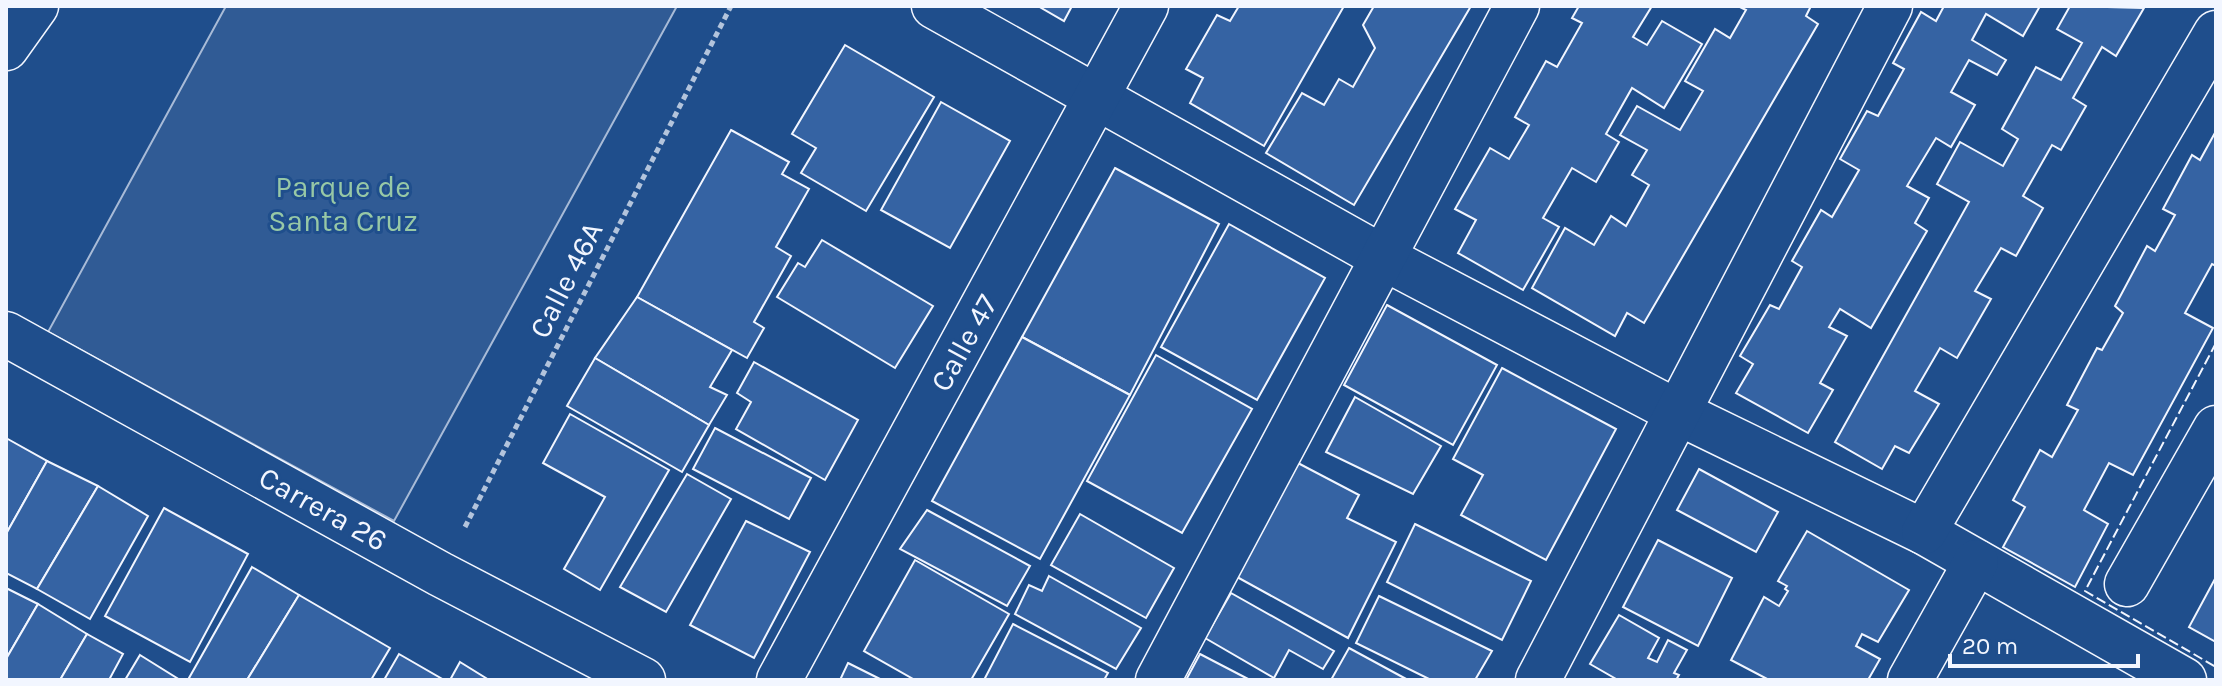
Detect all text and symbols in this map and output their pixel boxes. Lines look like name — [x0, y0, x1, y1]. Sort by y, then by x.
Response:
park label: Parque de Santa Cruz — [268, 169, 418, 239]
street label: Calle 46A — [521, 216, 611, 344]
street label: Calle 47 — [923, 288, 1005, 398]
street label: Carrera 26 — [253, 459, 393, 559]
scale bar — [1950, 618, 2138, 668]
text: 20 m — [1962, 632, 2018, 660]

